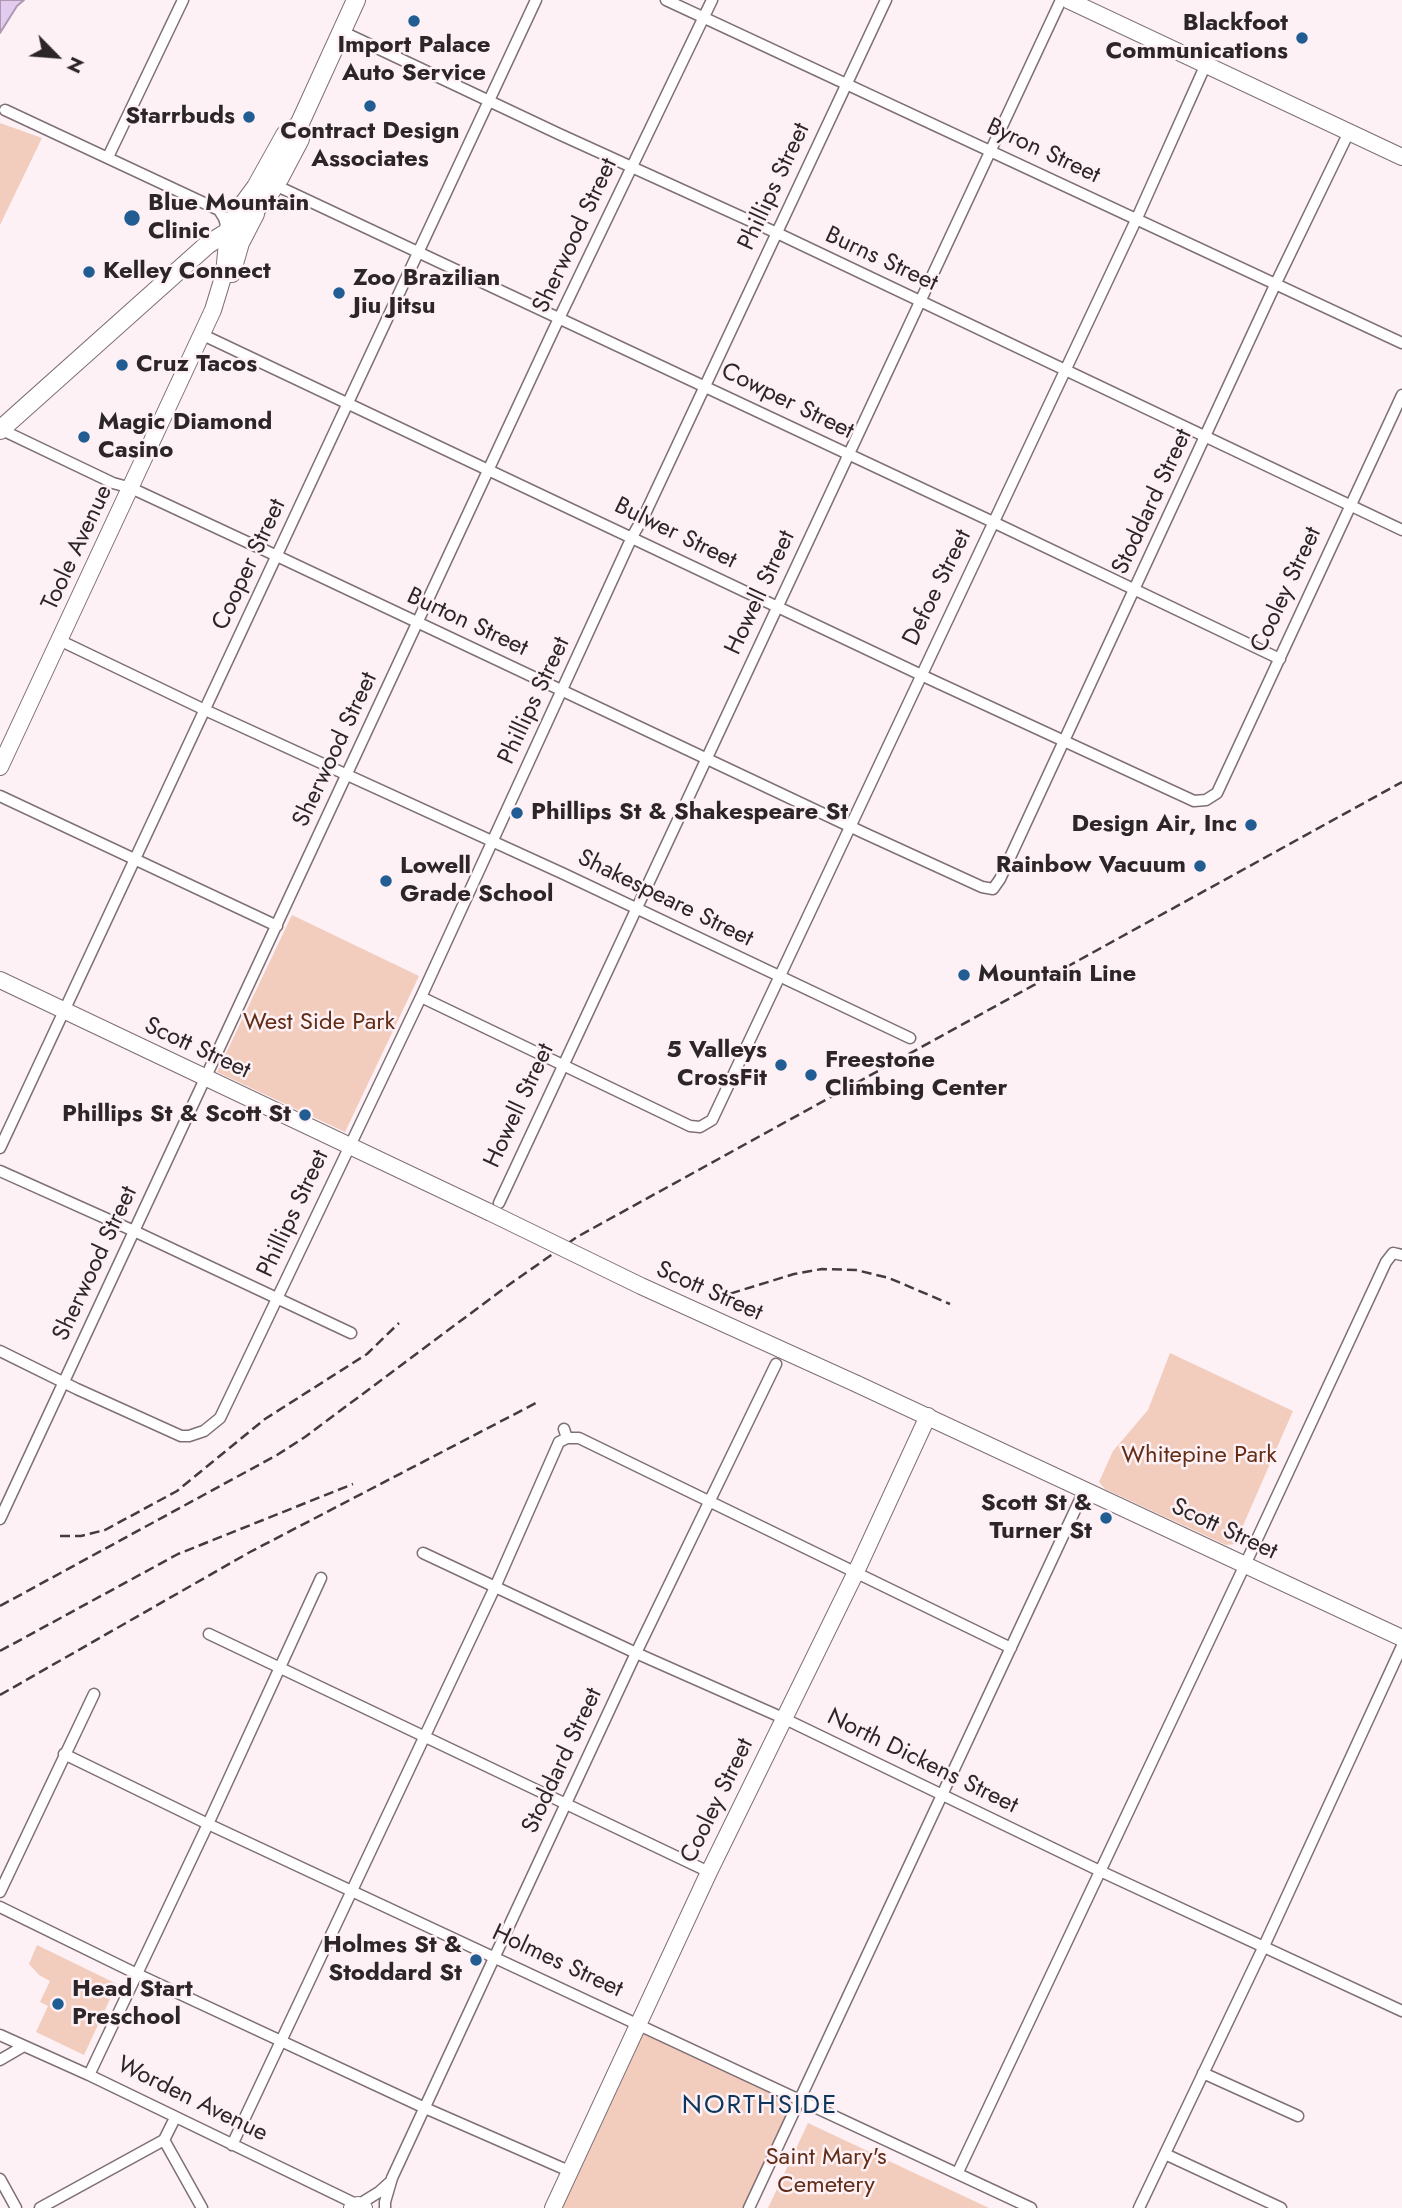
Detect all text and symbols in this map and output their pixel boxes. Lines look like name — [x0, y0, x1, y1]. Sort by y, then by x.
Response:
place label: Blackfoot Communications — [1105, 10, 1288, 66]
marker: Import Palace Auto Service — [406, 13, 422, 29]
north arrow — [21, 21, 91, 91]
marker: Blackfoot Communications — [1294, 30, 1310, 46]
place label: Import Palace Auto Service — [337, 32, 491, 88]
text: N — [60, 53, 91, 78]
marker: Contract Design Associates — [362, 98, 378, 114]
place label: Starrbuds — [125, 103, 235, 131]
marker: Starrbuds — [241, 109, 257, 125]
street label: Byron Street — [982, 113, 1104, 191]
place label: Contract Design Associates — [280, 118, 460, 174]
street label: Phillips Street — [733, 119, 817, 255]
street label: Sherwood Street — [528, 154, 624, 318]
place label: Blue Mountain Clinic — [148, 190, 309, 246]
marker: Blue Mountain Clinic — [122, 208, 142, 228]
street label: Burns Street — [820, 221, 942, 299]
place label: Kelley Connect — [103, 258, 271, 286]
marker: Kelley Connect — [81, 264, 97, 280]
place label: Zoo Brazilian Jiu Jitsu — [353, 265, 500, 321]
marker: Zoo Brazilian Jiu Jitsu — [331, 285, 347, 301]
place label: Cruz Tacos — [136, 351, 257, 379]
marker: Cruz Tacos — [114, 357, 130, 373]
street label: Cowper Street — [716, 357, 858, 447]
place label: Magic Diamond Casino — [98, 409, 272, 465]
street label: Stoddard Street — [1107, 425, 1199, 579]
marker: Magic Diamond Casino — [76, 429, 92, 445]
street label: Toole Avenue — [36, 481, 120, 615]
street label: Bulwer Street — [609, 492, 741, 576]
street label: Cooper Street — [207, 495, 293, 635]
street label: Cooley Street — [1245, 523, 1329, 657]
street label: Defoe Street — [898, 525, 978, 651]
street label: Howell Street — [720, 526, 802, 660]
street label: Burton Street — [402, 582, 532, 664]
street label: Phillips Street — [493, 633, 577, 769]
street label: Sherwood Street — [288, 668, 384, 832]
place label: Phillips St & Shakespeare St — [531, 799, 848, 827]
marker: Phillips St & Shakespeare St — [509, 805, 525, 821]
place label: Design Air, Inc — [1071, 811, 1237, 839]
marker: Design Air, Inc — [1243, 817, 1259, 833]
street label: Shakespeare Street — [572, 844, 758, 954]
place label: Rainbow Vacuum — [996, 852, 1186, 880]
place label: Lowell Grade School — [400, 853, 553, 909]
marker: Rainbow Vacuum — [1192, 858, 1208, 874]
marker: Lowell Grade School — [378, 873, 394, 889]
place label: Mountain Line — [978, 961, 1136, 989]
marker: Mountain Line — [956, 967, 972, 983]
park label: West Side Park — [243, 1009, 395, 1037]
street label: Scott Street — [139, 1012, 255, 1086]
place label: 5 Valleys CrossFit — [666, 1037, 767, 1093]
street label: Howell Street — [479, 1039, 561, 1173]
place label: Freestone Climbing Center — [825, 1047, 1007, 1103]
marker: 5 Valleys CrossFit — [773, 1057, 789, 1073]
marker: Freestone Climbing Center — [803, 1067, 819, 1083]
place label: Phillips St & Scott St — [62, 1101, 291, 1129]
marker: Phillips St & Scott St — [297, 1107, 313, 1123]
street label: Phillips Street — [252, 1146, 336, 1282]
street label: Sherwood Street — [48, 1182, 144, 1346]
street label: Scott Street — [651, 1256, 767, 1328]
park label: Whitepine Park — [1121, 1442, 1277, 1470]
place label: Scott St & Turner St — [981, 1490, 1092, 1546]
street label: Scott Street — [1166, 1493, 1282, 1567]
marker: Scott St & Turner St — [1098, 1510, 1114, 1526]
street label: Stoddard Street — [517, 1684, 609, 1838]
street label: North Dickens Street — [822, 1703, 1022, 1821]
street label: Cooley Street — [675, 1734, 761, 1868]
street label: Holmes Street — [487, 1919, 627, 2005]
place label: Holmes St & Stoddard St — [323, 1932, 462, 1988]
marker: Holmes St & Stoddard St — [468, 1952, 484, 1968]
place label: Head Start Preschool — [72, 1976, 193, 2032]
marker: Head Start Preschool — [50, 1996, 66, 2012]
street label: Worden Avenue — [112, 2051, 272, 2149]
district label: NORTHSIDE — [683, 2091, 837, 2123]
park label: Saint Mary's Cemetery — [765, 2144, 887, 2200]

